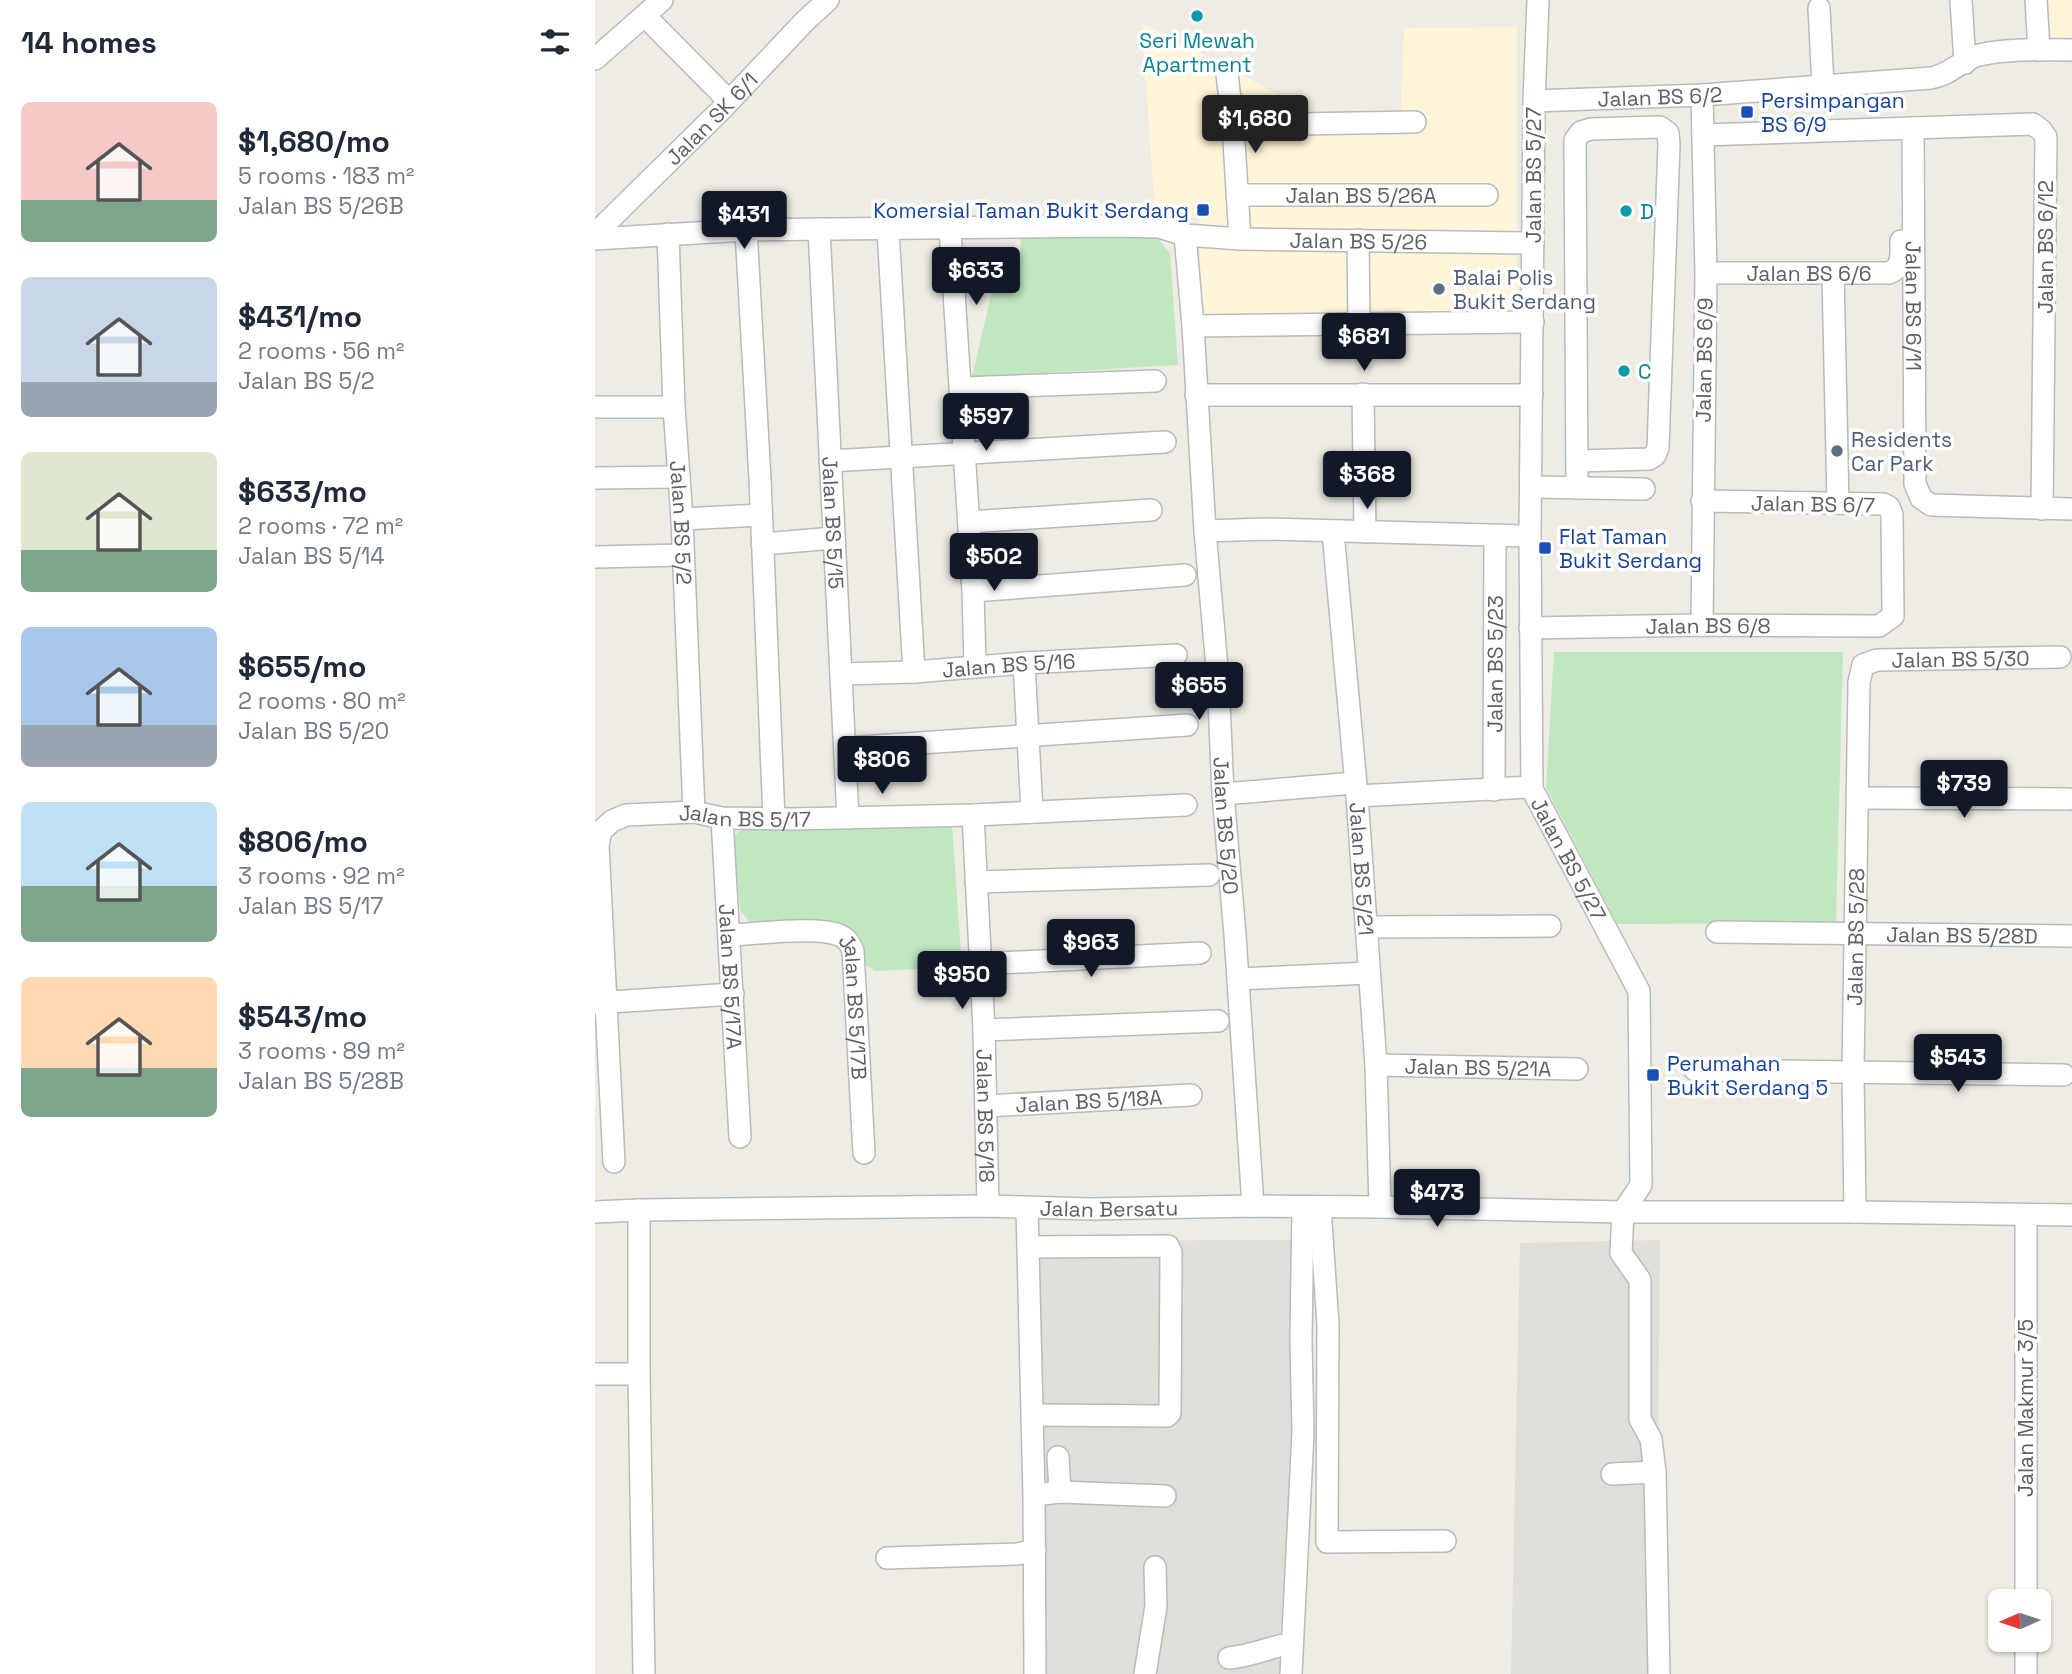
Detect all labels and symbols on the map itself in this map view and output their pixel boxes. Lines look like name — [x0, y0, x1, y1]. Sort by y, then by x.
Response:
marker: Seri Mewah Apartment — [1189, 8, 1205, 24]
place label: Seri Mewah Apartment — [1139, 27, 1255, 78]
street label: Jalan SK 6/1 — [660, 66, 763, 171]
street label: Jalan BS 6/2 — [1597, 80, 1723, 112]
place label: Persimpangan BS 6/9 — [1761, 87, 1905, 138]
pin: $1,680 — [1198, 96, 1312, 155]
marker: Persimpangan BS 6/9 — [1739, 104, 1755, 120]
street label: Jalan BS 5/27 — [1520, 107, 1547, 243]
street label: Jalan BS 6/12 — [2032, 180, 2059, 314]
street label: Jalan BS 5/26A — [1286, 182, 1436, 209]
pin: $431 — [703, 191, 785, 251]
place label: Komersial Taman Bukit Serdang — [873, 197, 1189, 224]
place label: D — [1640, 198, 1654, 225]
marker: Komersial Taman Bukit Serdang — [1195, 202, 1211, 218]
marker: D — [1618, 203, 1634, 219]
street label: Jalan BS 5/26 — [1289, 226, 1427, 255]
street label: Jalan BS 6/11 — [1900, 241, 1928, 371]
pin: $633 — [935, 247, 1017, 307]
street label: Jalan BS 6/6 — [1746, 260, 1872, 287]
place label: Balai Polis Bukit Serdang — [1453, 264, 1596, 315]
marker: Balai Polis Bukit Serdang — [1431, 281, 1447, 297]
street label: Jalan BS 6/9 — [1689, 297, 1719, 423]
pin: $681 — [1323, 314, 1405, 373]
place label: C — [1638, 358, 1651, 385]
marker: C — [1616, 363, 1632, 379]
pin: $597 — [945, 393, 1027, 453]
place label: Residents Car Park — [1851, 426, 1952, 477]
marker: Residents Car Park — [1829, 443, 1845, 459]
pin: $368 — [1326, 452, 1408, 511]
street label: Jalan BS 5/15 — [817, 455, 850, 590]
street label: Jalan BS 5/2 — [664, 459, 698, 585]
street label: Jalan BS 6/7 — [1751, 489, 1875, 519]
place label: Flat Taman Bukit Serdang — [1559, 523, 1702, 574]
pin: $502 — [953, 534, 1035, 593]
marker: Flat Taman Bukit Serdang — [1537, 540, 1553, 556]
street label: Jalan BS 5/23 — [1481, 595, 1508, 733]
street label: Jalan BS 6/8 — [1645, 611, 1771, 639]
street label: Jalan BS 5/30 — [1891, 644, 2030, 673]
street label: Jalan BS 5/16 — [941, 647, 1076, 683]
pin: $655 — [1158, 662, 1240, 722]
pin: $806 — [841, 736, 923, 796]
street label: Jalan BS 5/20 — [1208, 756, 1245, 896]
pin: $739 — [1923, 760, 2005, 820]
street label: Jalan BS 5/27 — [1525, 792, 1613, 925]
street label: Jalan BS 5/17 — [678, 798, 811, 833]
street label: Jalan BS 5/21 — [1344, 801, 1380, 936]
street label: Jalan BS 5/28 — [1841, 868, 1870, 1006]
street label: Jalan BS 5/17A — [713, 903, 749, 1050]
pin: $963 — [1050, 920, 1132, 979]
street label: Jalan BS 5/28D — [1886, 920, 2038, 949]
street label: Jalan BS 5/17B — [833, 927, 873, 1080]
pin: $950 — [921, 951, 1003, 1011]
pin: $543 — [1917, 1034, 1999, 1094]
street label: Jalan BS 5/18 — [971, 1048, 1001, 1183]
place label: Perumahan Bukit Serdang 5 — [1667, 1050, 1828, 1101]
street label: Jalan BS 5/21A — [1404, 1052, 1552, 1082]
marker: Perumahan Bukit Serdang 5 — [1645, 1067, 1661, 1083]
street label: Jalan BS 5/18A — [1015, 1083, 1163, 1118]
pin: $473 — [1396, 1170, 1478, 1229]
street label: Jalan Bersatu — [1039, 1194, 1178, 1223]
street label: Jalan Makmur 3/5 — [2012, 1319, 2039, 1497]
north arrow — [1988, 1589, 2051, 1652]

